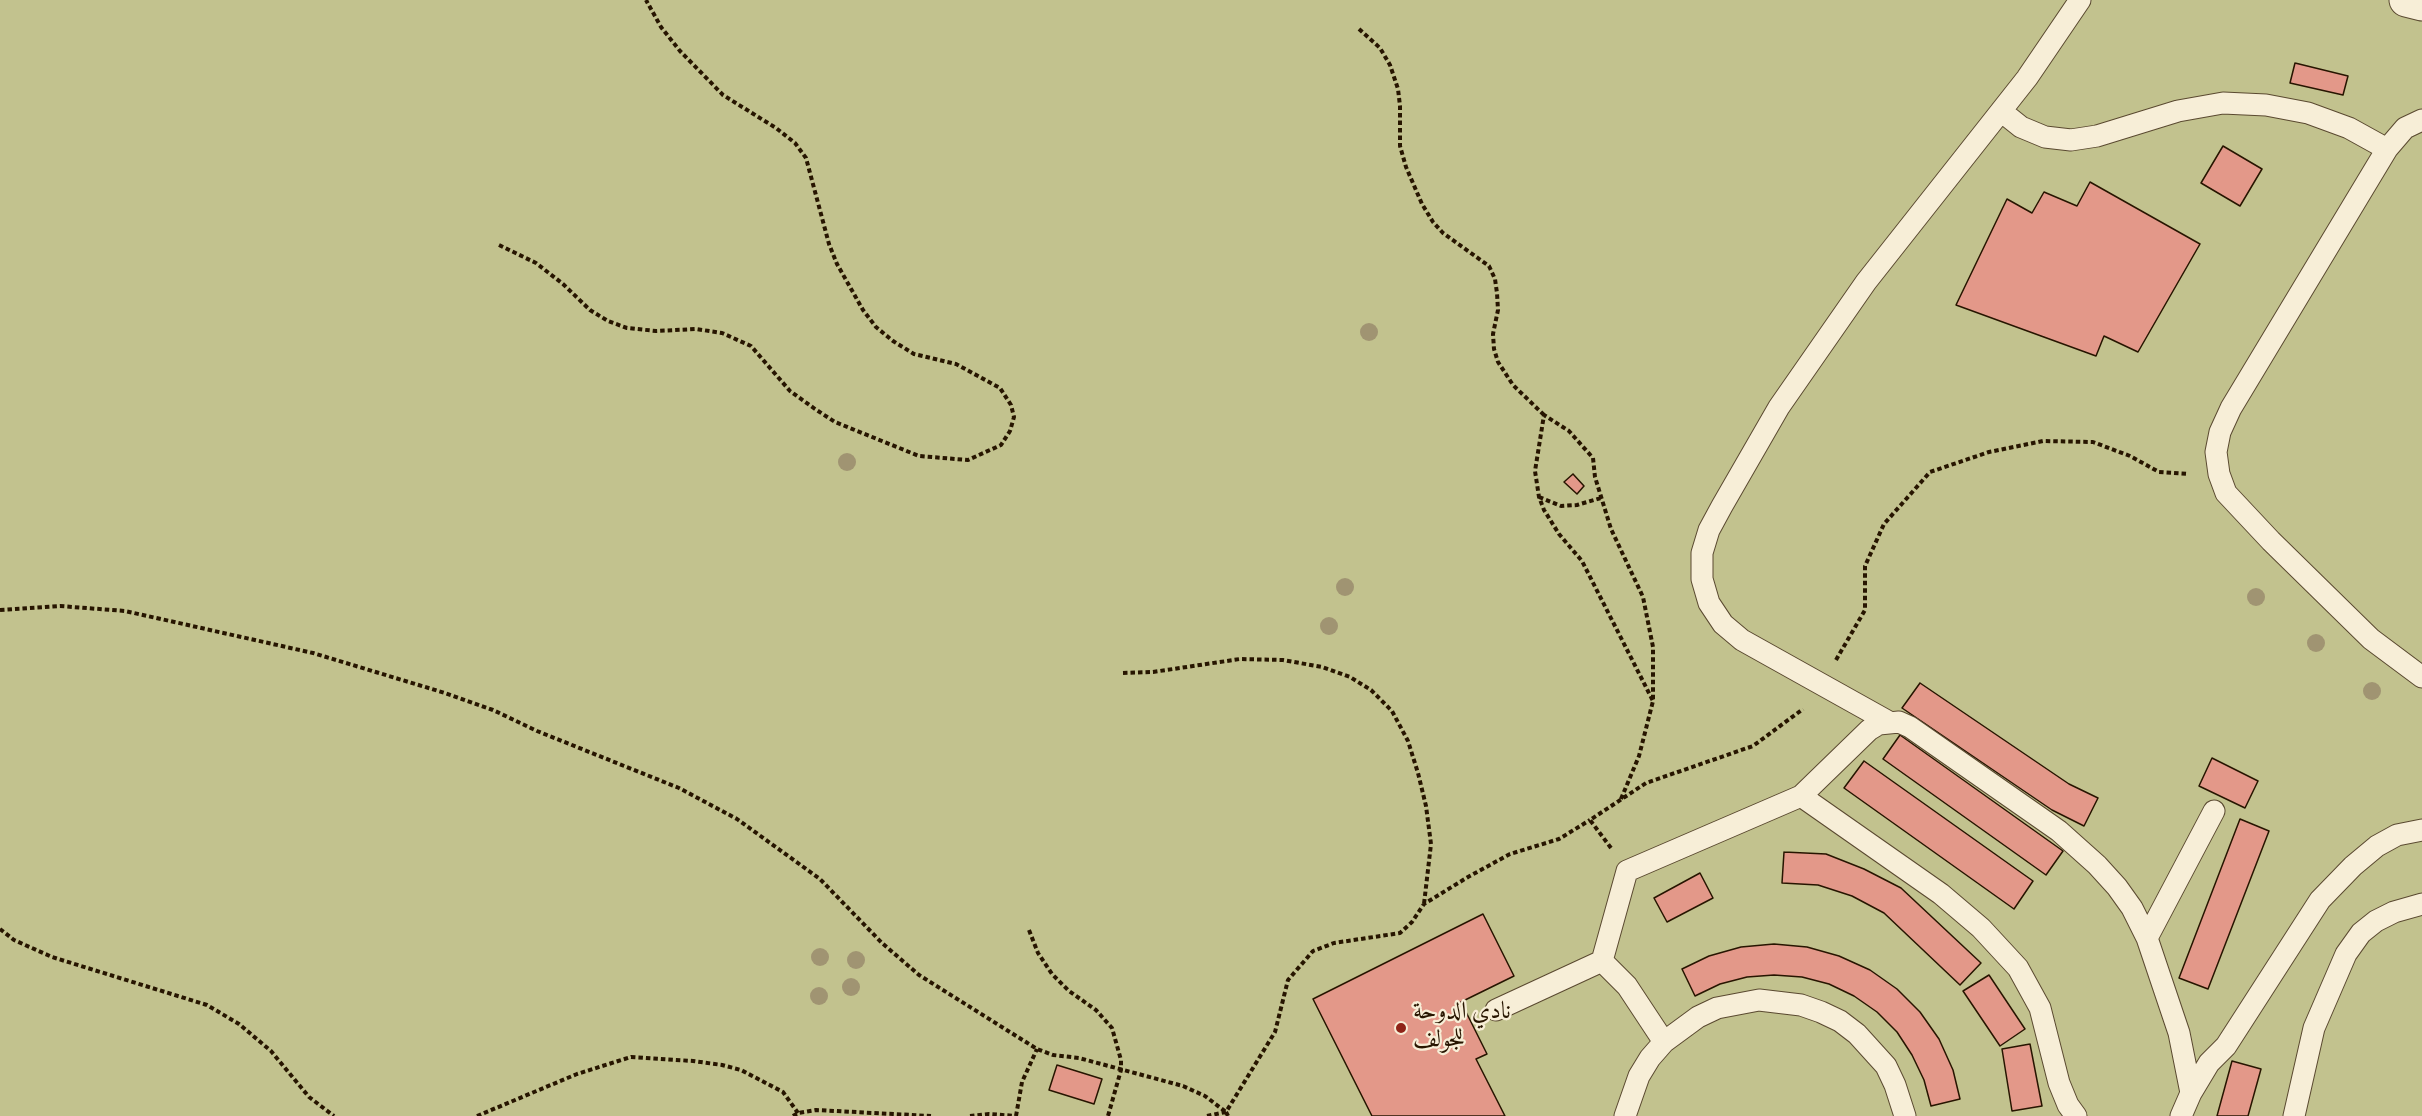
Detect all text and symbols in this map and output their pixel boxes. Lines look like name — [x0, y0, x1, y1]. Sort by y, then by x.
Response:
place label: نادي الدوحة للجولف — [1413, 1000, 1511, 1056]
marker: نادي الدوحة للجولف — [1394, 1021, 1408, 1035]

